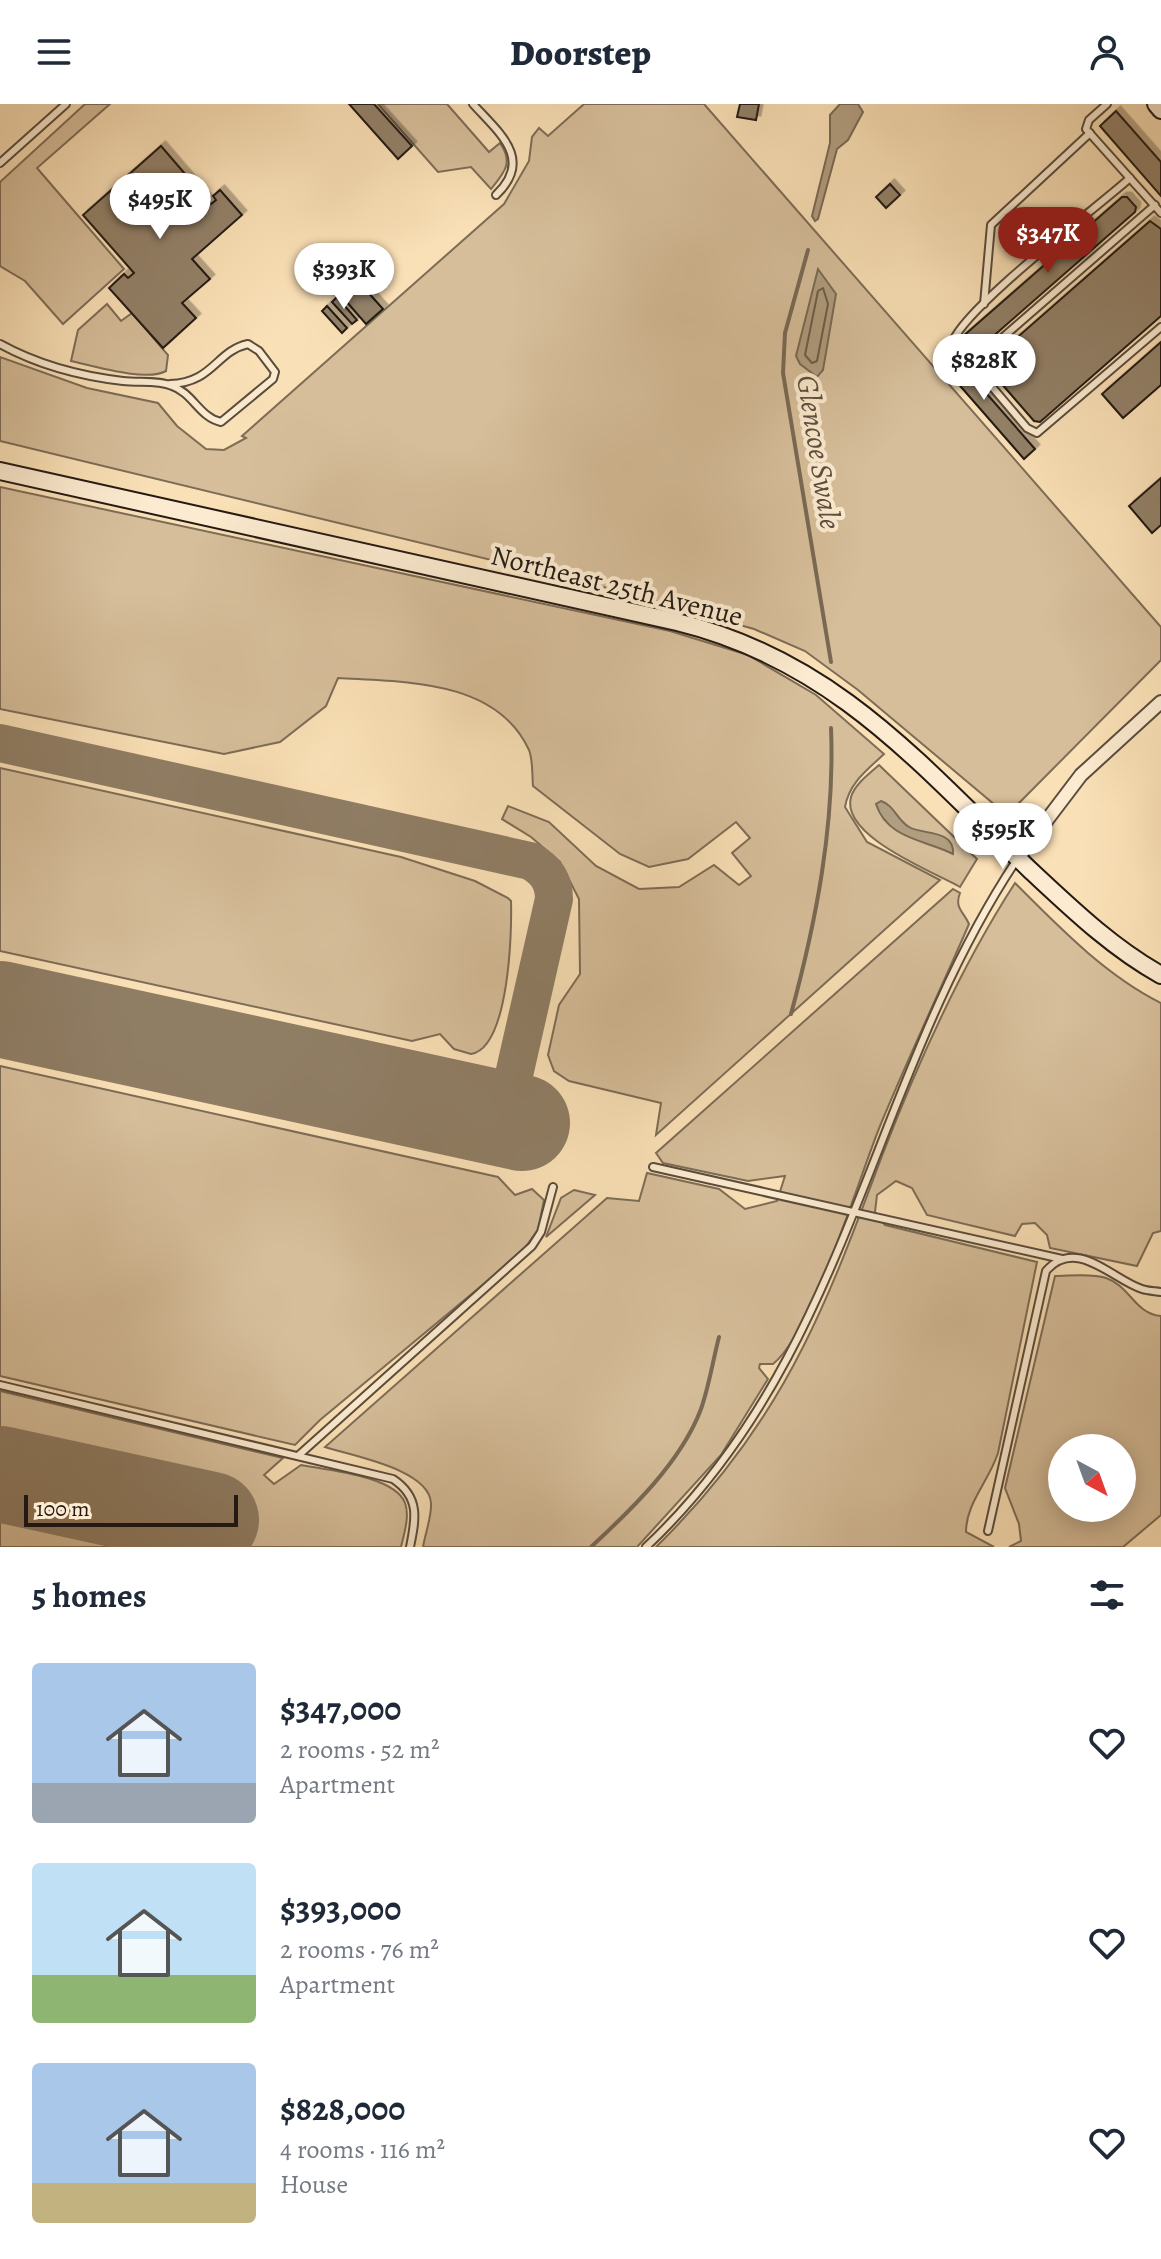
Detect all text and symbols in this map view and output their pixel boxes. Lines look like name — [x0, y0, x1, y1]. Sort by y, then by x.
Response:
text: Doorstep — [510, 28, 651, 77]
icon: menu — [32, 30, 76, 74]
icon: person — [1085, 30, 1129, 74]
pin: $495K — [104, 173, 216, 241]
text: $495K — [128, 181, 192, 216]
pin: $347K — [992, 207, 1104, 275]
text: $347K — [1016, 215, 1080, 250]
pin: $393K — [288, 243, 400, 311]
text: $393K — [312, 251, 376, 286]
pin: $828K — [928, 334, 1040, 402]
text: $828K — [951, 342, 1017, 377]
water label: Glencoe Swale — [787, 372, 851, 532]
street label: Northeast 25th Avenue — [487, 536, 747, 636]
pin: $595K — [947, 803, 1059, 871]
text: $595K — [971, 811, 1035, 846]
north arrow — [1048, 1434, 1136, 1522]
map controls — [1048, 1434, 1136, 1522]
scale bar — [24, 1491, 238, 1527]
text: 100 m — [36, 1494, 90, 1524]
text: 5 homes — [32, 1572, 147, 1619]
icon: filters — [1085, 1573, 1129, 1617]
text: $347,000 — [280, 1685, 401, 1732]
icon: home — [96, 1695, 192, 1791]
icon: heart — [1085, 1721, 1129, 1765]
text: 2 rooms · 52 m² — [280, 1732, 439, 1767]
text: Apartment — [280, 1767, 395, 1802]
text: $393,000 — [280, 1885, 401, 1932]
icon: home — [96, 1895, 192, 1991]
icon: heart — [1085, 1921, 1129, 1965]
text: 2 rooms · 76 m² — [280, 1932, 439, 1967]
text: Apartment — [280, 1967, 395, 2002]
text: $828,000 — [280, 2085, 405, 2132]
icon: home — [96, 2095, 192, 2191]
icon: heart — [1085, 2121, 1129, 2165]
text: 4 rooms · 116 m² — [280, 2132, 445, 2167]
text: House — [280, 2167, 348, 2202]

